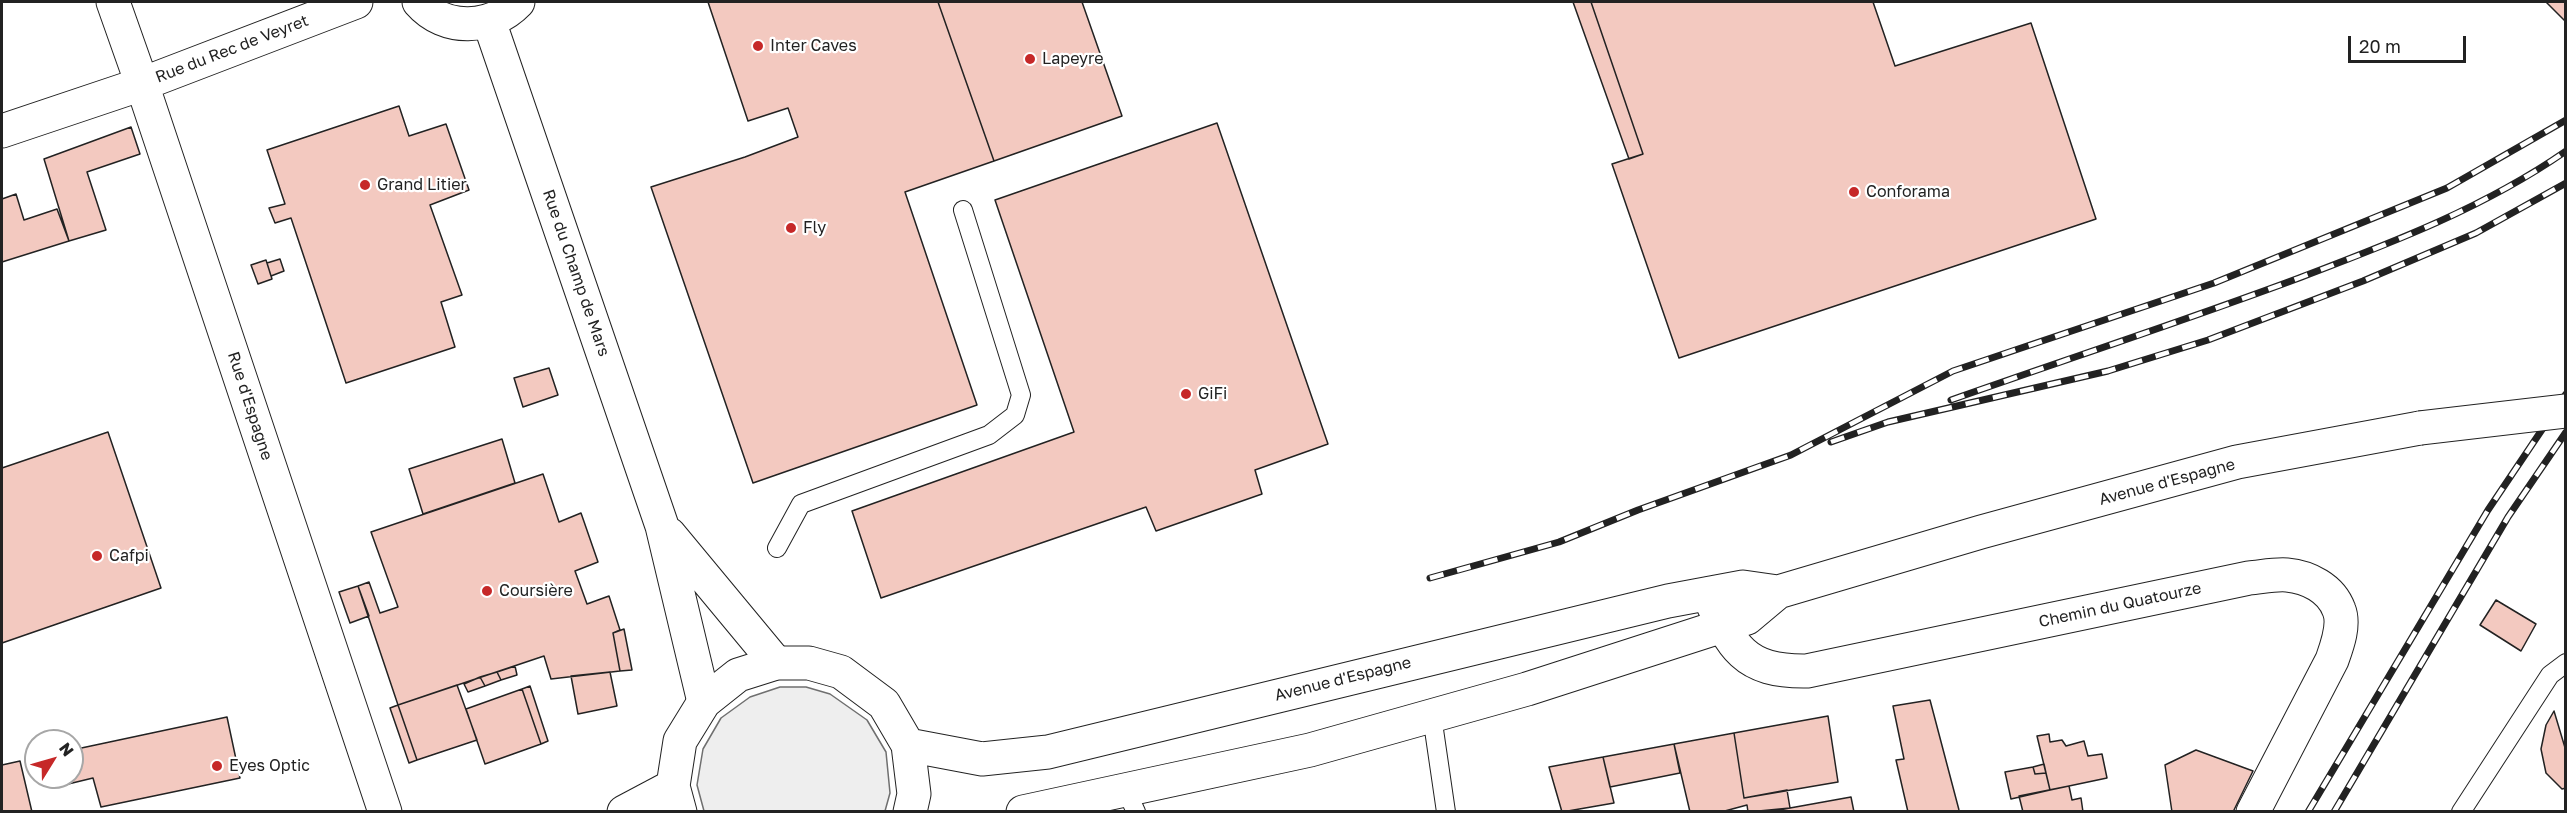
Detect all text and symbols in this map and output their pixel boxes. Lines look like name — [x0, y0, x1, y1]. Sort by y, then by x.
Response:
street label: Rue du Rec de Veyret — [153, 11, 311, 87]
scale bar — [2351, 24, 2470, 62]
text: 20 m — [2359, 35, 2401, 57]
place label: Inter Caves — [770, 36, 857, 56]
marker: Inter Caves — [751, 39, 765, 53]
place label: Lapeyre — [1042, 49, 1103, 69]
marker: Lapeyre — [1023, 52, 1037, 66]
place label: Grand Litier — [377, 175, 467, 195]
marker: Grand Litier — [358, 178, 372, 192]
place label: Conforama — [1866, 182, 1950, 202]
marker: Conforama — [1847, 185, 1861, 199]
street label: Rue du Champ de Mars — [538, 187, 614, 359]
place label: Fly — [803, 218, 826, 238]
marker: Fly — [784, 221, 798, 235]
street label: Rue d'Espagne — [223, 349, 277, 463]
place label: GiFi — [1198, 384, 1227, 404]
marker: GiFi — [1179, 387, 1193, 401]
street label: Avenue d'Espagne — [2097, 455, 2237, 509]
place label: Cafpi — [109, 546, 149, 566]
marker: Cafpi — [90, 549, 104, 563]
street label: Chemin du Quatourze — [2037, 578, 2203, 632]
place label: Coursière — [499, 581, 573, 601]
marker: Coursière — [480, 584, 494, 598]
street label: Avenue d'Espagne — [1273, 653, 1413, 705]
north arrow — [24, 729, 84, 789]
text: N — [55, 738, 78, 760]
place label: Eyes Optic — [229, 756, 310, 776]
marker: Eyes Optic — [210, 759, 224, 773]

